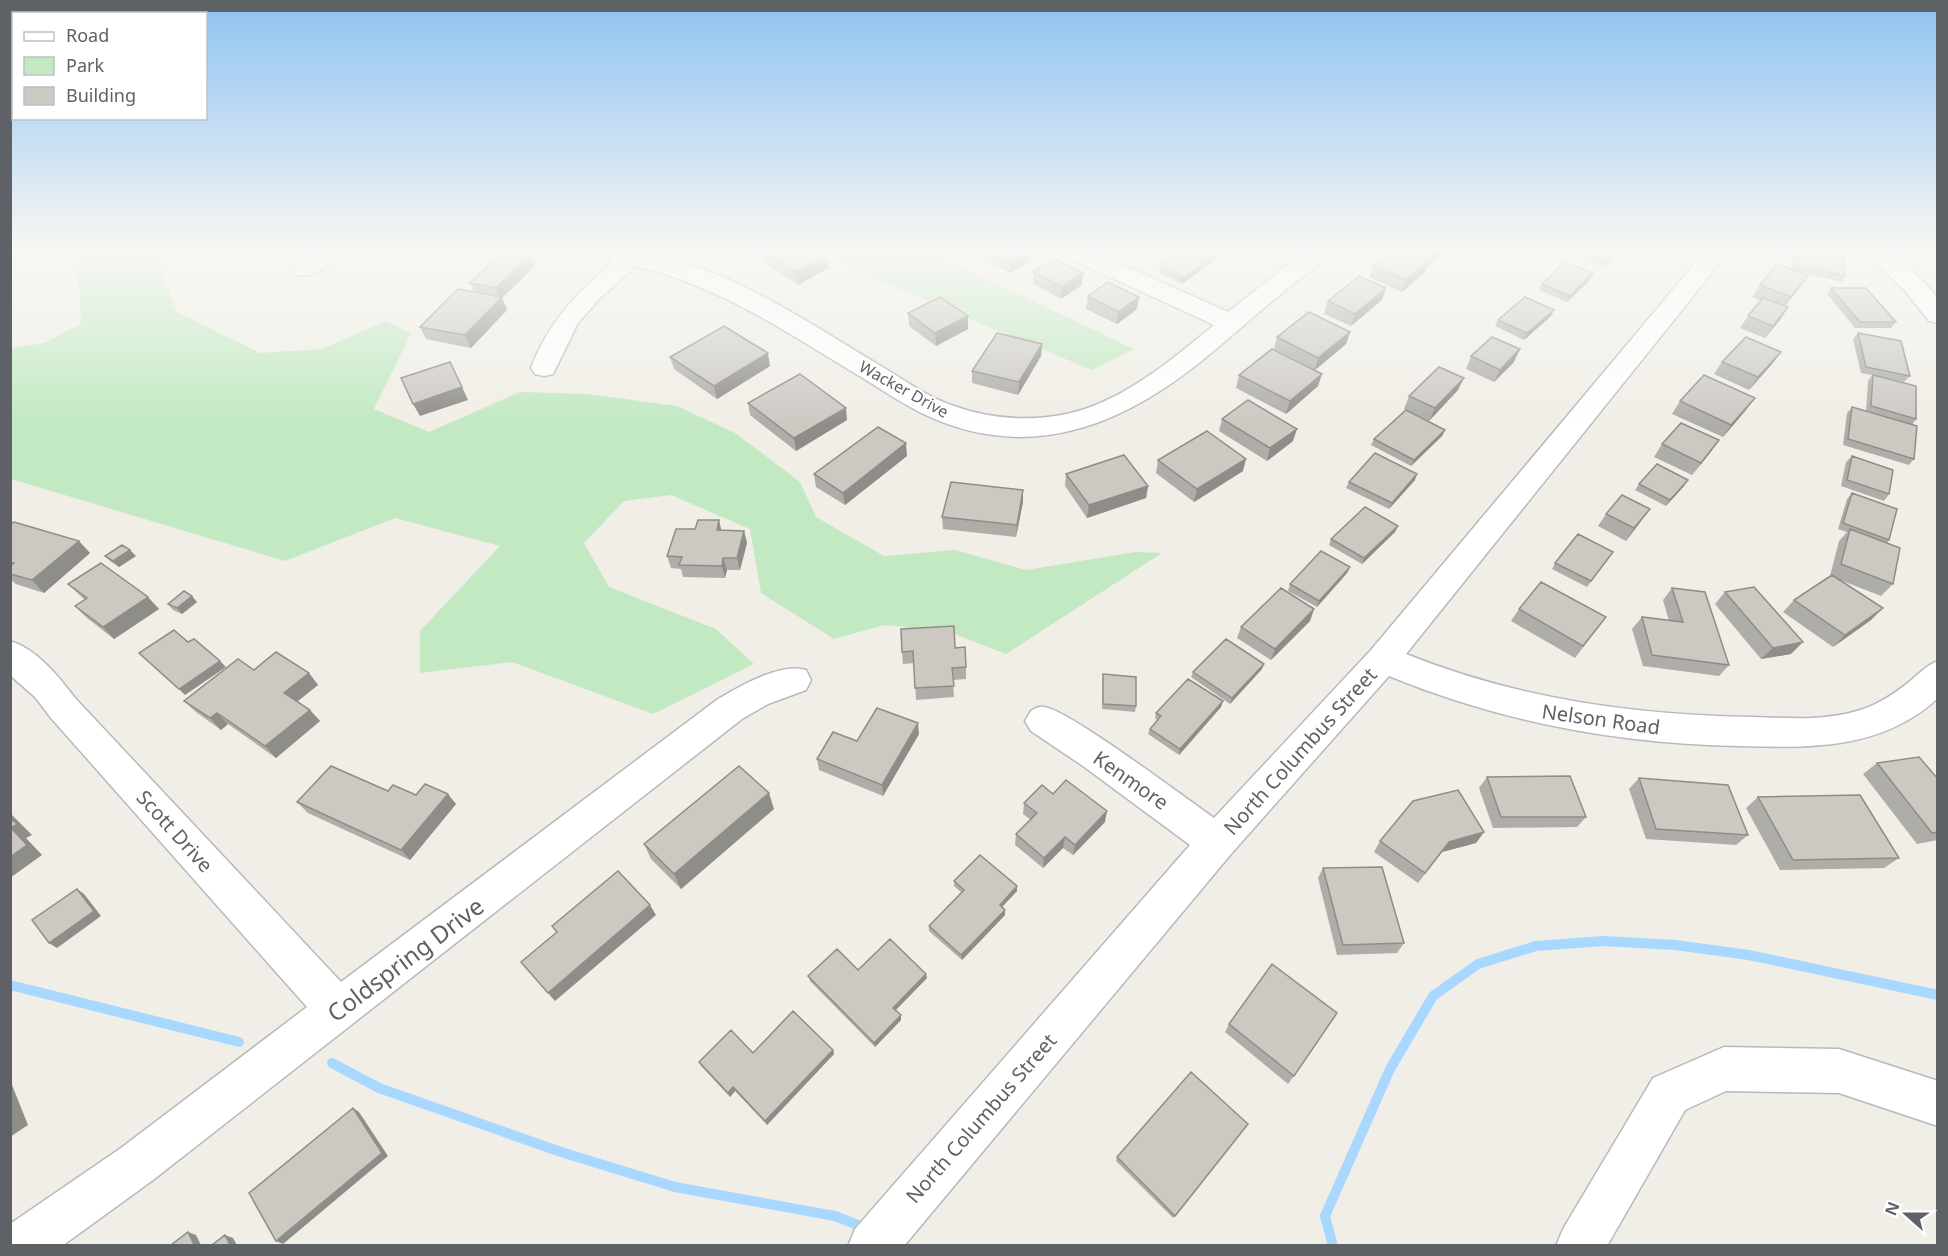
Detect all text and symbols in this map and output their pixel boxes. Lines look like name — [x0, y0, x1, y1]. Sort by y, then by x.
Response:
legend — [12, 12, 207, 120]
text: Road — [66, 23, 109, 47]
text: Park — [66, 53, 104, 77]
text: Building — [66, 83, 136, 107]
street label: Wacker Drive — [855, 355, 953, 423]
street label: North Columbus Street — [1218, 661, 1382, 841]
street label: Nelson Road — [1540, 697, 1662, 741]
street label: Kenmore — [1088, 744, 1174, 816]
street label: Scott Drive — [131, 784, 219, 878]
street label: Coldspring Drive — [320, 889, 490, 1029]
street label: North Columbus Street — [900, 1027, 1062, 1209]
north arrow — [1876, 1184, 1936, 1244]
text: N — [1879, 1199, 1905, 1219]

